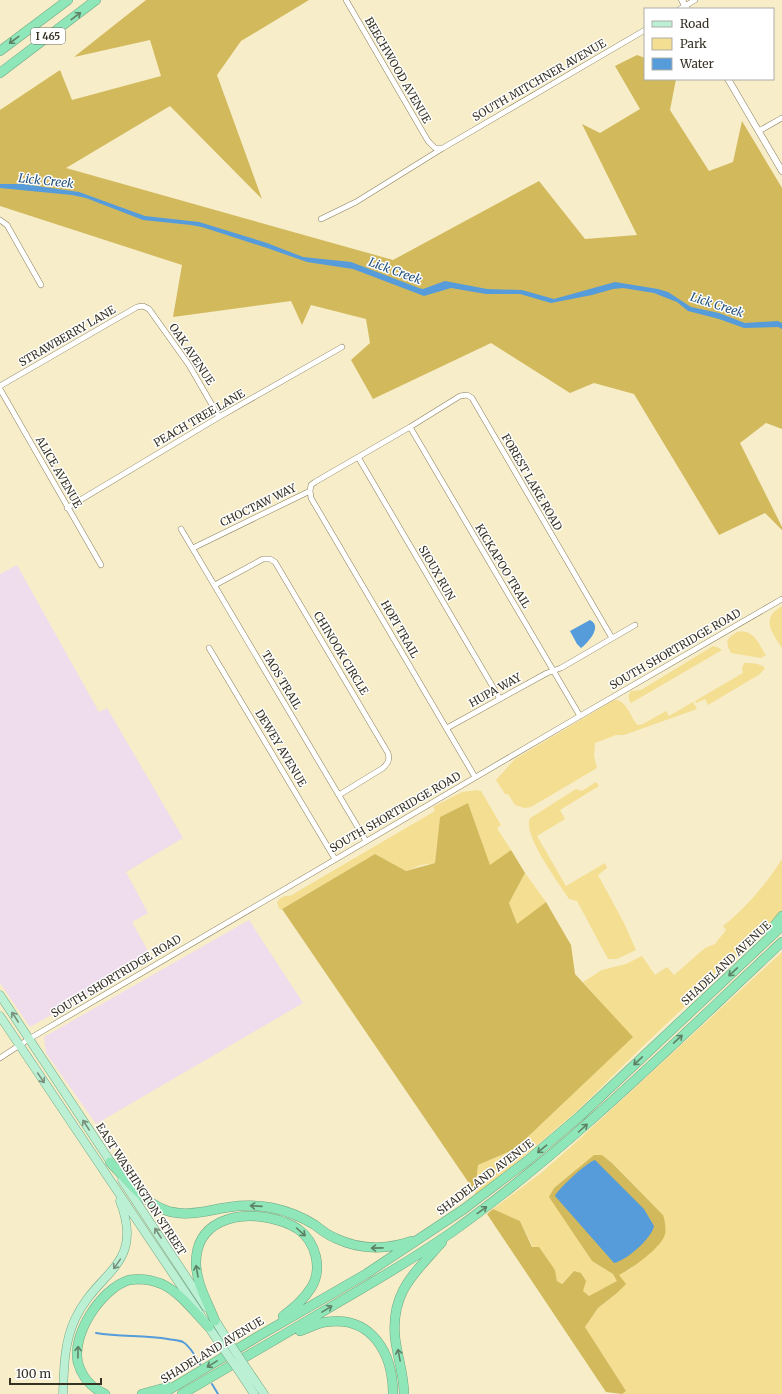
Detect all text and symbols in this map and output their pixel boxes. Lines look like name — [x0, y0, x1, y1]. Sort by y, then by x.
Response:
legend — [644, 8, 774, 80]
one-way arrow — [70, 11, 81, 20]
street label: BEECHWOOD AVENUE — [362, 14, 434, 126]
text: Road — [680, 16, 709, 31]
road number: I 465 — [31, 28, 65, 44]
one-way arrow — [9, 36, 20, 45]
street label: SOUTH MITCHNER AVENUE — [470, 36, 608, 124]
text: Park — [680, 36, 707, 51]
text: Water — [679, 56, 715, 71]
water label: Lick Creek — [18, 170, 75, 191]
water label: Lick Creek — [367, 254, 424, 287]
water label: Lick Creek — [689, 289, 746, 320]
street label: STRAWBERRY LANE — [16, 303, 118, 369]
street label: OAK AVENUE — [166, 321, 218, 387]
street label: PEACH TREE LANE — [151, 386, 247, 450]
street label: FOREST LAKE ROAD — [499, 431, 565, 533]
street label: ALICE AVENUE — [32, 433, 85, 510]
street label: CHOCTAW WAY — [218, 480, 299, 530]
street label: KICKAPOO TRAIL — [472, 521, 534, 611]
street label: SIOUX RUN — [416, 543, 459, 603]
street label: HOPI TRAIL — [378, 598, 422, 660]
street label: SOUTH SHORTRIDGE ROAD — [607, 606, 743, 692]
street label: CHINOOK CIRCLE — [311, 609, 371, 697]
street label: TAOS TRAIL — [259, 648, 305, 712]
street label: HUPA WAY — [466, 669, 524, 710]
street label: DEWEY AVENUE — [252, 707, 310, 789]
street label: SOUTH SHORTRIDGE ROAD — [327, 769, 463, 855]
street label: SHADELAND AVENUE — [678, 918, 774, 1008]
street label: SOUTH SHORTRIDGE ROAD — [48, 932, 184, 1020]
one-way arrow — [728, 967, 738, 977]
one-way arrow — [10, 1011, 18, 1023]
one-way arrow — [673, 1035, 683, 1044]
one-way arrow — [633, 1056, 643, 1066]
one-way arrow — [37, 1072, 45, 1083]
one-way arrow — [82, 1120, 90, 1131]
street label: EAST WASHINGTON STREET — [93, 1120, 189, 1258]
one-way arrow — [578, 1123, 588, 1132]
street label: SHADELAND AVENUE — [434, 1136, 536, 1218]
one-way arrow — [537, 1144, 547, 1153]
one-way arrow — [250, 1202, 263, 1209]
one-way arrow — [476, 1205, 487, 1214]
one-way arrow — [153, 1227, 161, 1239]
one-way arrow — [296, 1228, 306, 1237]
one-way arrow — [371, 1244, 384, 1252]
one-way arrow — [113, 1258, 121, 1269]
one-way arrow — [193, 1265, 201, 1278]
one-way arrow — [321, 1305, 333, 1313]
street label: SHADELAND AVENUE — [158, 1314, 266, 1386]
one-way arrow — [74, 1346, 82, 1359]
one-way arrow — [395, 1349, 403, 1362]
scale bar — [10, 1360, 101, 1386]
one-way arrow — [206, 1361, 218, 1369]
text: 100 m — [16, 1366, 51, 1381]

